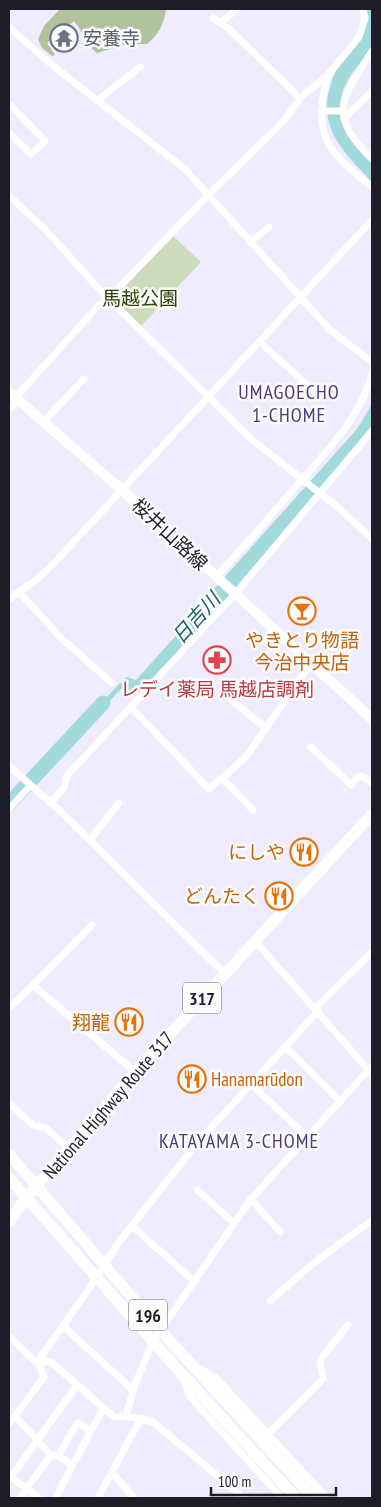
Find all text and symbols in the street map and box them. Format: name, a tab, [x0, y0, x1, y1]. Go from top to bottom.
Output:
temple icon: 安養寺	[49, 23, 79, 53]
place label: 安養寺	[83, 26, 140, 50]
park label: 馬越公園	[102, 286, 178, 310]
district label: UMAGOECHO 1-CHOME	[238, 379, 340, 428]
street label: 桜井山路線	[127, 493, 213, 575]
water label: 日吉川	[166, 586, 227, 649]
bar icon: やきとり物語 今治中央店	[287, 596, 317, 626]
place label: やきとり物語 今治中央店	[245, 628, 359, 674]
pharmacy icon: レデイ薬局 馬越店調剤	[202, 645, 232, 675]
place label: レデイ薬局 馬越店調剤	[120, 677, 314, 701]
restaurant icon: にしや	[289, 837, 319, 867]
place label: にしや	[228, 840, 285, 864]
restaurant icon: どんたく	[264, 881, 294, 911]
place label: どんたく	[184, 884, 260, 908]
road number: 317	[183, 982, 221, 1014]
restaurant icon: 翔龍	[114, 1007, 144, 1037]
place label: 翔龍	[72, 1010, 110, 1034]
street label: National Highway Route 317	[37, 1026, 179, 1184]
restaurant icon: Hanamarūdon	[177, 1064, 207, 1094]
place label: Hanamarūdon	[211, 1067, 303, 1091]
district label: KATAYAMA 3-CHOME	[159, 1128, 319, 1154]
road number: 196	[129, 1300, 167, 1330]
scale bar	[211, 1464, 336, 1496]
text: 100 m	[218, 1472, 251, 1491]

